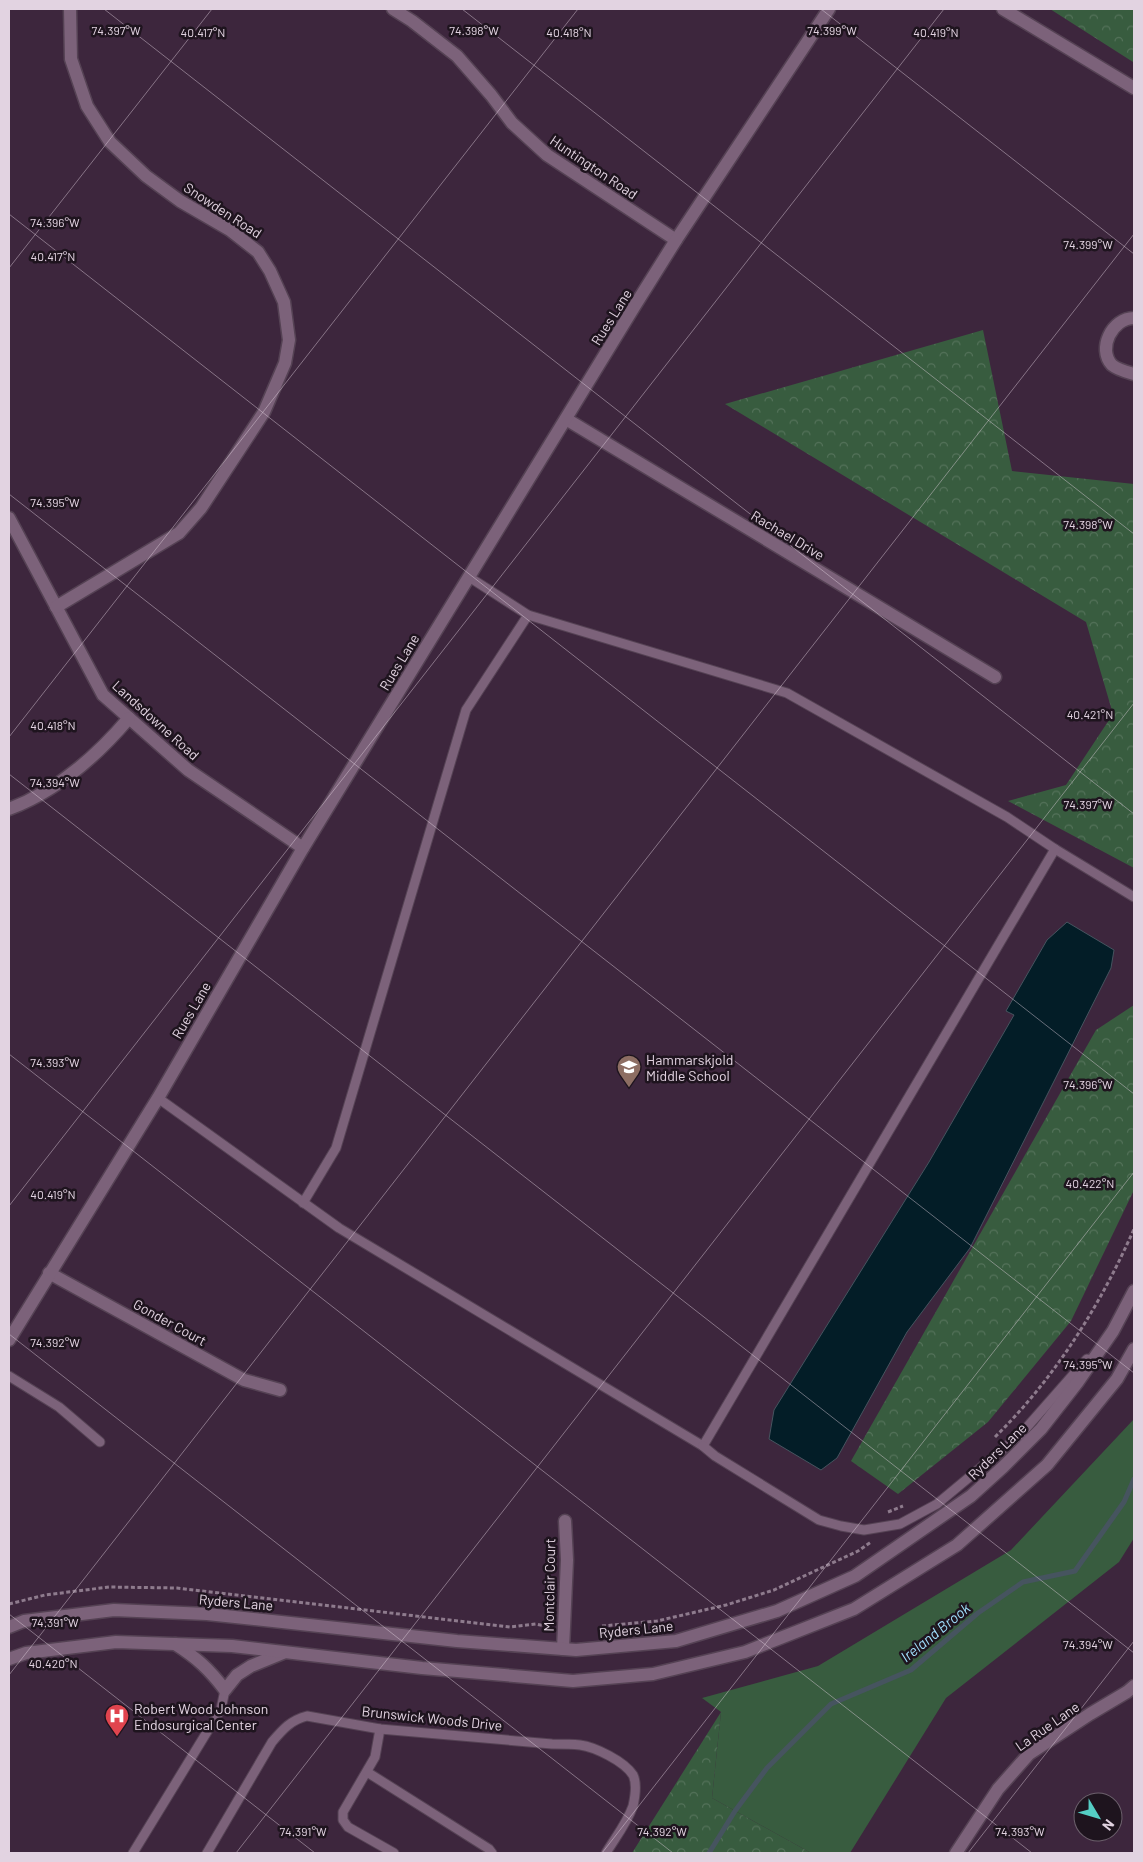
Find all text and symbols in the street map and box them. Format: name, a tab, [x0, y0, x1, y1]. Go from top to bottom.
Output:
text: 74.397°W	[92, 23, 141, 37]
text: 74.398°W	[449, 23, 499, 37]
text: 74.399°W	[807, 23, 857, 37]
text: 40.417°N	[181, 25, 225, 39]
text: 40.418°N	[546, 25, 592, 39]
text: 40.419°N	[913, 25, 959, 39]
street label: Huntington Road	[547, 132, 641, 202]
street label: Snowden Road	[181, 179, 265, 241]
text: 74.396°W	[30, 215, 80, 229]
text: 74.399°W	[1063, 237, 1113, 251]
text: 40.417°N	[31, 249, 75, 263]
street label: Rues Lane	[587, 286, 635, 348]
text: 74.395°W	[30, 495, 80, 509]
street label: Rachael Drive	[748, 506, 828, 564]
text: 74.398°W	[1063, 517, 1113, 531]
street label: Rues Lane	[375, 631, 423, 693]
street label: Landsdowne Road	[109, 677, 203, 763]
text: 40.421°N	[1067, 707, 1113, 721]
text: 40.418°N	[30, 718, 76, 732]
text: 74.394°W	[30, 775, 80, 789]
text: 74.397°W	[1064, 797, 1113, 811]
street label: Rues Lane	[168, 978, 214, 1042]
place label: Hammarskjold Middle School	[646, 1051, 733, 1084]
school or university icon: Hammarskjold Middle School	[616, 1054, 642, 1088]
text: 74.393°W	[30, 1055, 80, 1069]
text: 74.396°W	[1063, 1077, 1113, 1091]
text: 40.422°N	[1066, 1176, 1114, 1190]
text: 40.419°N	[30, 1187, 76, 1201]
street label: Gonder Court	[131, 1295, 209, 1349]
text: 74.392°W	[30, 1335, 80, 1349]
text: 74.395°W	[1063, 1357, 1113, 1371]
street label: Ryders Lane	[964, 1419, 1030, 1483]
street label: Montclair Court	[540, 1538, 558, 1632]
street label: Ryders Lane	[198, 1590, 274, 1614]
water label: Ireland Brook	[897, 1598, 974, 1665]
text: 74.391°W	[31, 1615, 79, 1629]
street label: Ryders Lane	[598, 1617, 674, 1641]
text: 74.394°W	[1063, 1637, 1113, 1651]
text: 40.420°N	[28, 1656, 78, 1670]
street label: La Rue Lane	[1012, 1698, 1082, 1754]
place label: Robert Wood Johnson Endosurgical Center	[134, 1700, 268, 1733]
street label: Brunswick Woods Drive	[361, 1702, 503, 1734]
hospital icon: Robert Wood Johnson Endosurgical Center	[104, 1703, 130, 1737]
north arrow	[1073, 1792, 1123, 1842]
text: N	[1099, 1816, 1118, 1834]
text: 74.391°W	[279, 1824, 327, 1838]
text: 74.392°W	[637, 1824, 687, 1838]
text: 74.393°W	[995, 1824, 1045, 1838]

